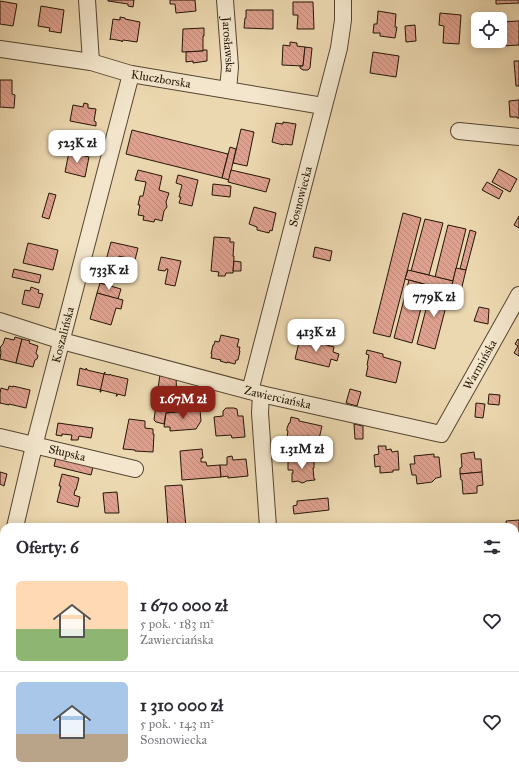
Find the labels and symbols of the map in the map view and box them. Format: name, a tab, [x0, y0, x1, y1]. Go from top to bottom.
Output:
street label: Jarosławska	[218, 15, 237, 74]
street label: Kluczborska	[130, 67, 193, 91]
pin: 523K zł	[40, 130, 114, 164]
street label: Sosnowiecka	[286, 164, 315, 228]
pin: 733K zł	[72, 257, 146, 291]
pin: 779K zł	[397, 284, 471, 318]
street label: Koszalińska	[49, 304, 77, 365]
pin: 413K zł	[279, 319, 353, 353]
street label: Warmińska	[460, 336, 500, 392]
street label: Zawierciańska	[243, 383, 313, 412]
pin: 1.67M zł	[142, 386, 224, 420]
pin: 1.31M zł	[261, 436, 343, 470]
street label: Słupska	[47, 442, 88, 464]

